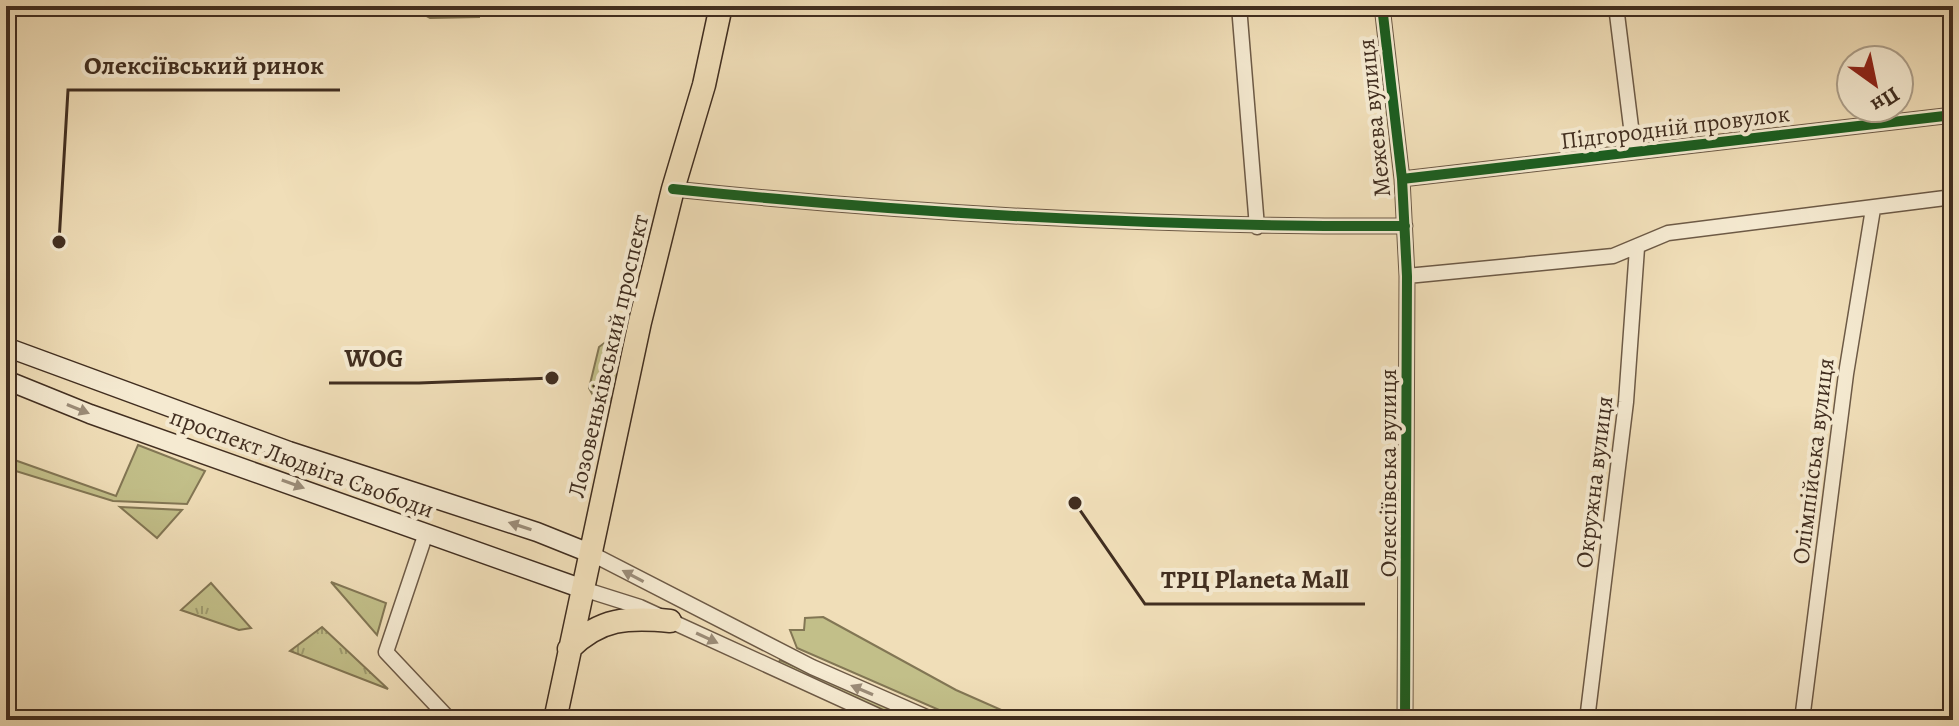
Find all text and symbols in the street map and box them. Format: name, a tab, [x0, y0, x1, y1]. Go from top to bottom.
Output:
street label: Межева вулиця	[1350, 37, 1398, 199]
callout: Олексіївський ринок	[68, 40, 340, 90]
north arrow	[1835, 44, 1915, 124]
text: Олексіївський ринок	[84, 48, 324, 83]
text: Пн	[1865, 80, 1906, 120]
street label: Підгородній провулок	[1559, 97, 1791, 157]
street label: Лозовеньківський проспект	[560, 211, 656, 501]
callout: WOG	[329, 333, 419, 383]
text: WOG	[344, 341, 403, 376]
street label: Олімпійська вулиця	[1784, 356, 1842, 566]
street label: Олексіївська вулиця	[1372, 369, 1404, 577]
street label: Окружна вулиця	[1568, 394, 1620, 570]
street label: проспект Людвіга Свободи	[166, 400, 438, 526]
one-way arrow	[66, 403, 90, 416]
one-way arrow	[281, 478, 305, 491]
one-way arrow	[507, 519, 531, 532]
callout: ТРЦ Planeta Mall	[1145, 554, 1365, 604]
text: ТРЦ Planeta Mall	[1161, 562, 1349, 597]
one-way arrow	[622, 569, 644, 583]
one-way arrow	[696, 631, 719, 645]
one-way arrow	[850, 683, 874, 696]

